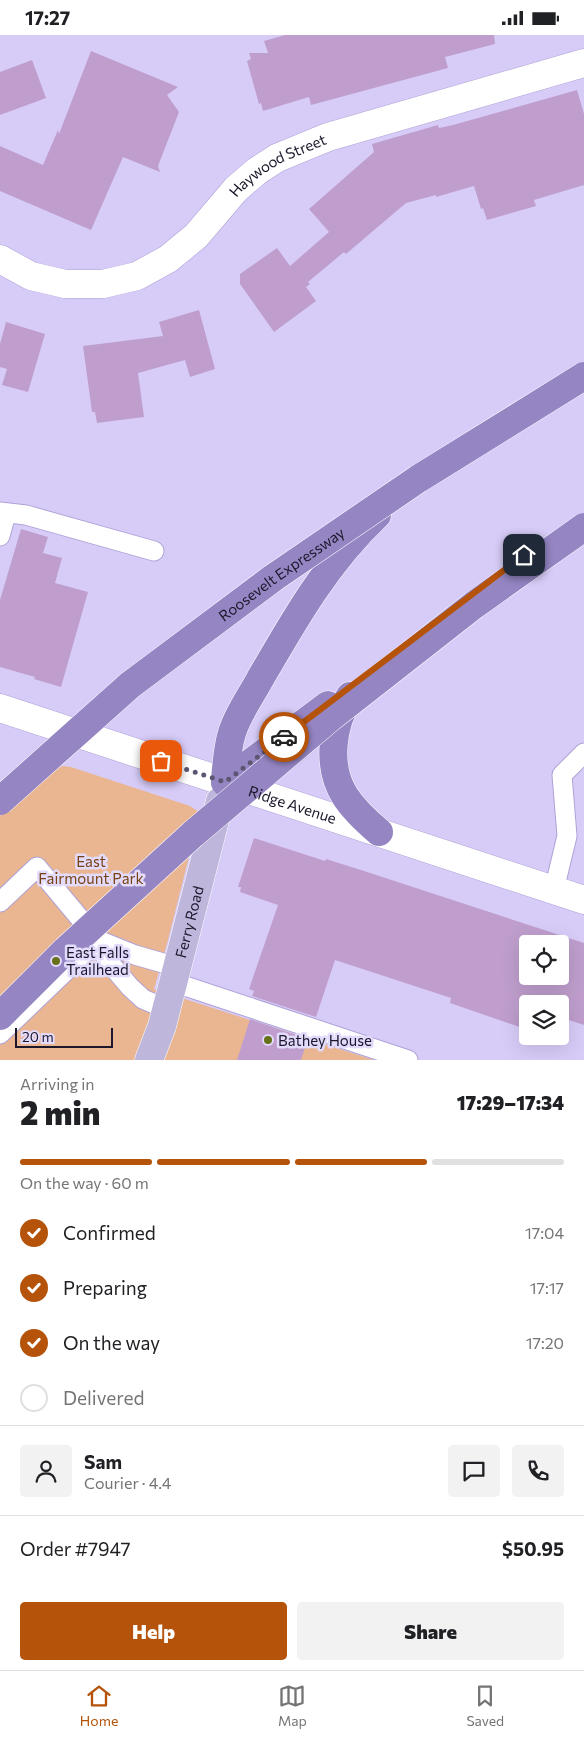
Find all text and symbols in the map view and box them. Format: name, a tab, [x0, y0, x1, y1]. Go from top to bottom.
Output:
text: 17:27	[25, 6, 70, 29]
street label: Haywood Street	[225, 130, 329, 200]
street label: Roosevelt Expressway	[215, 523, 348, 625]
pin	[503, 534, 545, 576]
icon: home	[510, 541, 538, 569]
courier	[259, 712, 309, 762]
icon: car	[270, 723, 298, 751]
pin	[140, 740, 182, 782]
icon: bag	[147, 747, 175, 775]
street label: Ridge Avenue	[246, 781, 339, 827]
park label: East Fairmount Park	[38, 852, 144, 887]
street label: Ferry Road	[171, 884, 207, 960]
map controls	[519, 935, 569, 1045]
button: locate	[519, 935, 569, 985]
place label: East Falls Trailhead	[66, 943, 129, 978]
marker: East Falls Trailhead	[50, 955, 62, 967]
button: layers	[519, 995, 569, 1045]
scale bar	[15, 1025, 112, 1048]
text: 20 m	[22, 1028, 54, 1045]
place label: Bathey House	[278, 1031, 372, 1049]
marker: Bathey House	[262, 1034, 274, 1046]
text: Arriving in	[20, 1074, 94, 1093]
text: 17:29–17:34	[457, 1091, 564, 1114]
text: 2 min	[20, 1092, 100, 1132]
text: On the way · 60 m	[20, 1173, 149, 1192]
icon: check	[20, 1219, 48, 1247]
text: Confirmed	[63, 1221, 156, 1244]
text: 17:04	[525, 1223, 564, 1242]
icon: check	[20, 1274, 48, 1302]
text: Preparing	[63, 1276, 147, 1299]
text: 17:17	[530, 1278, 564, 1297]
icon: check	[20, 1329, 48, 1357]
text: On the way	[63, 1331, 160, 1354]
text: 17:20	[526, 1333, 564, 1352]
text: Delivered	[63, 1386, 144, 1409]
button: person	[20, 1445, 72, 1497]
button: chat	[448, 1445, 500, 1497]
button: phone	[512, 1445, 564, 1497]
text: Sam	[84, 1450, 122, 1473]
text: Courier · 4.4	[84, 1473, 171, 1492]
text: Order #7947	[20, 1537, 131, 1560]
text: $50.95	[502, 1537, 564, 1560]
button: Help	[20, 1602, 287, 1660]
button: Share	[297, 1602, 564, 1660]
tab: Home	[80, 1682, 118, 1729]
tab: Map	[278, 1682, 307, 1729]
tab: Saved	[466, 1682, 504, 1729]

